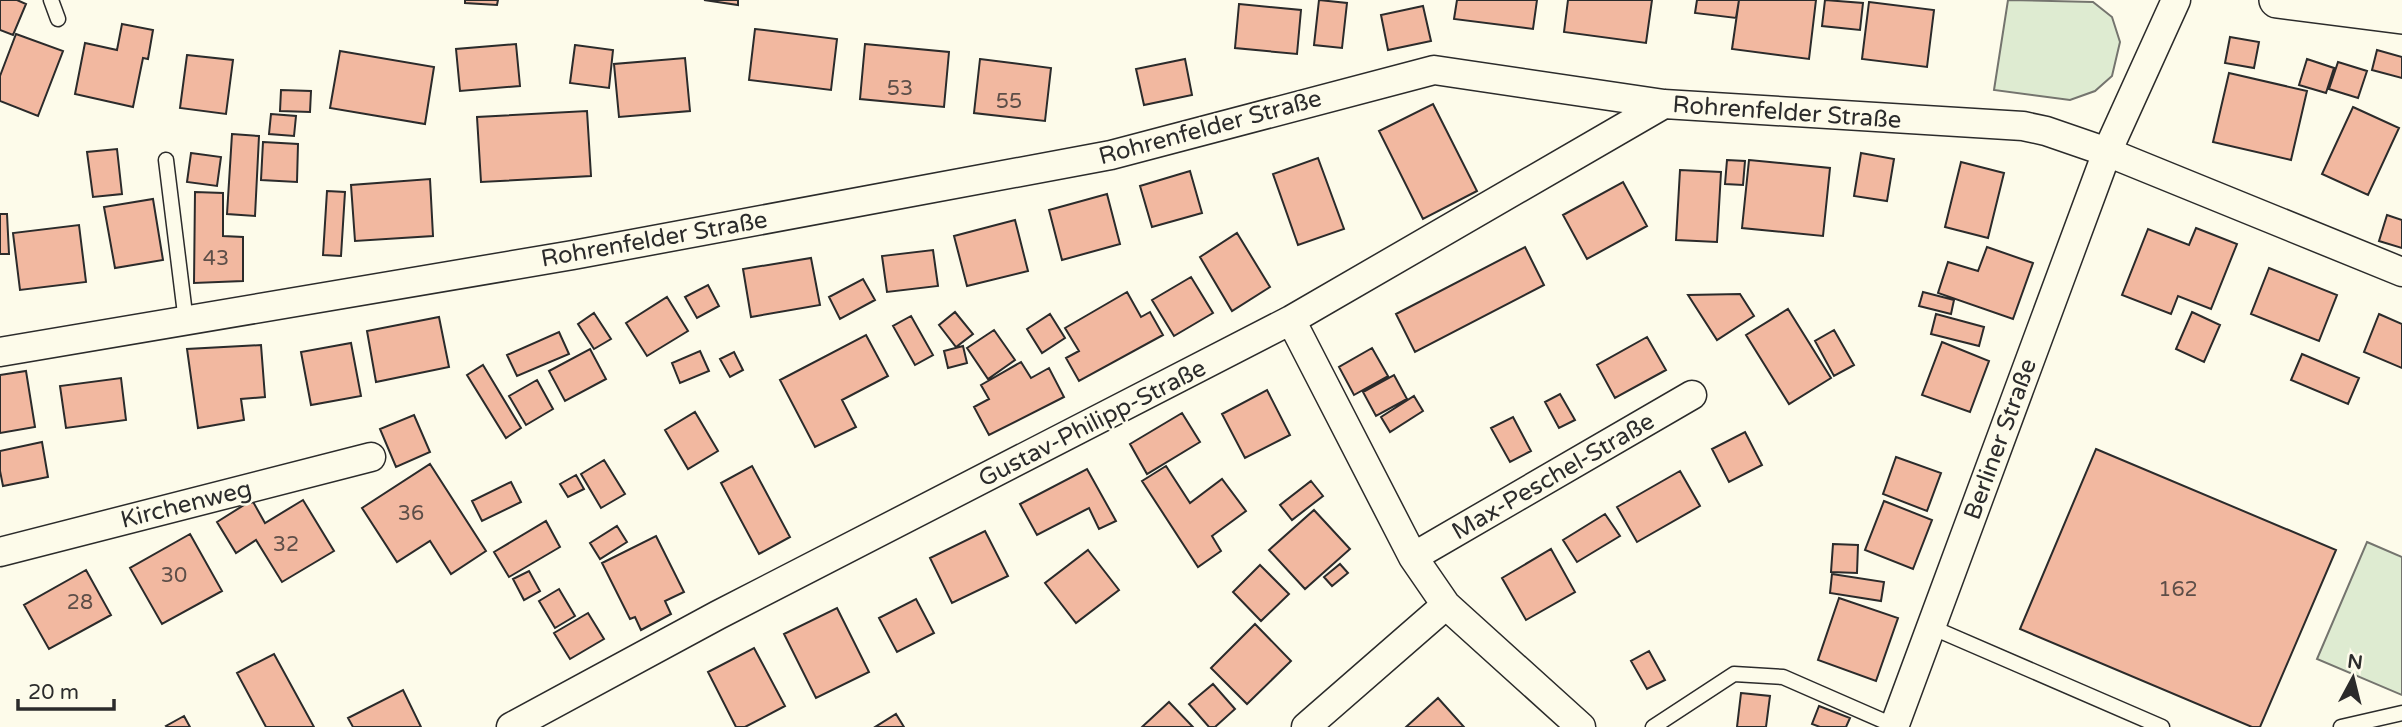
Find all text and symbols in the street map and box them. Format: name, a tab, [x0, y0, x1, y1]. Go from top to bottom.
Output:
house number: 53	[887, 76, 913, 101]
street label: Rohrenfelder Straße	[1096, 84, 1325, 171]
house number: 55	[996, 89, 1022, 114]
street label: Rohrenfelder Straße	[1671, 90, 1902, 135]
street label: Rohrenfelder Straße	[539, 205, 770, 274]
house number: 43	[203, 246, 229, 271]
street label: Gustav-Philipp-Straße	[974, 353, 1211, 493]
street label: Berliner Straße	[1958, 355, 2043, 524]
street label: Max-Peschel-Straße	[1447, 407, 1660, 546]
street label: Kirchenweg	[118, 474, 255, 535]
house number: 36	[398, 501, 424, 526]
house number: 32	[273, 532, 299, 557]
house number: 30	[161, 563, 187, 588]
house number: 162	[2158, 577, 2198, 602]
house number: 28	[67, 590, 93, 615]
north arrow	[2318, 643, 2388, 713]
text: N	[2346, 650, 2364, 674]
scale bar	[18, 668, 114, 712]
text: 20 m	[28, 680, 79, 705]

